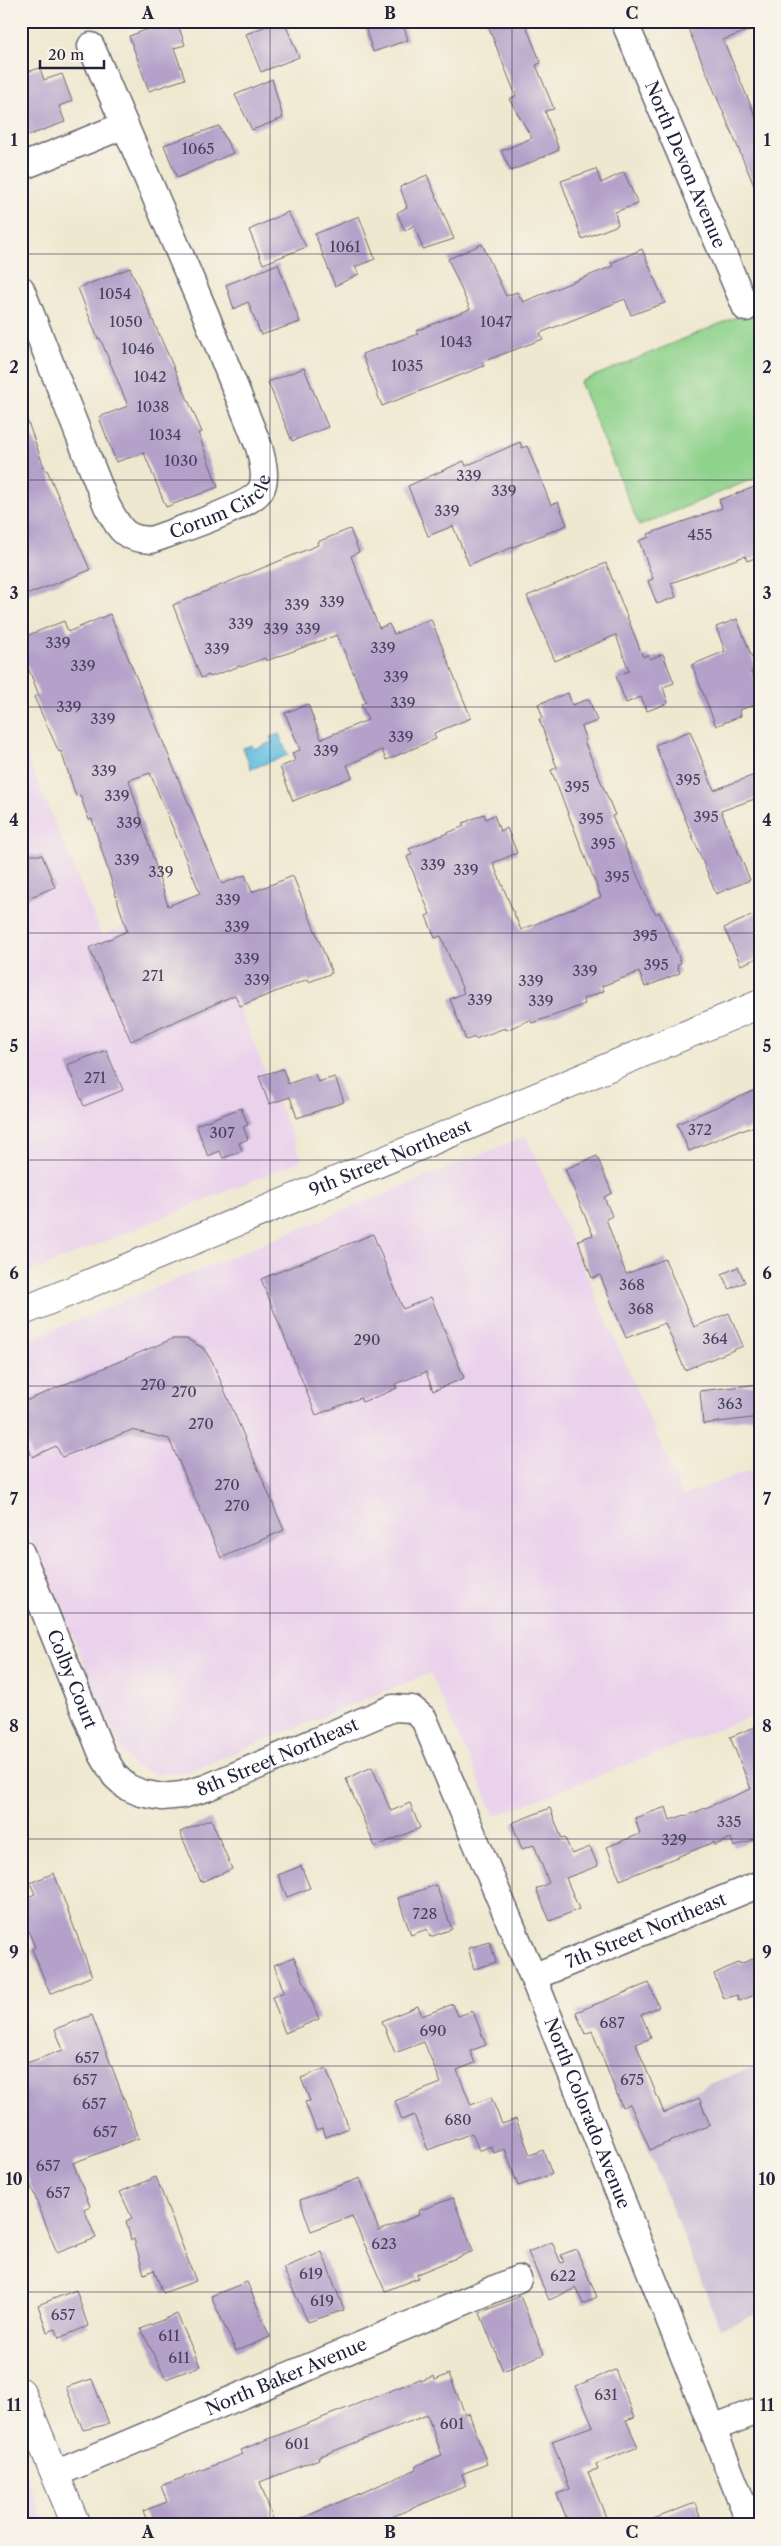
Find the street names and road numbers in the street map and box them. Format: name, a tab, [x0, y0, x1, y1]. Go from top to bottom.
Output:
street label: North Devon Avenue	[640, 78, 730, 252]
street label: Corum Circle	[166, 474, 275, 544]
street label: 9th Street Northeast	[306, 1114, 475, 1202]
street label: Colby Court	[42, 1626, 102, 1733]
street label: 8th Street Northeast	[194, 1713, 362, 1801]
street label: 7th Street Northeast	[562, 1888, 730, 1973]
street label: North Colorado Avenue	[539, 2014, 635, 2212]
street label: North Baker Avenue	[202, 2333, 370, 2420]

